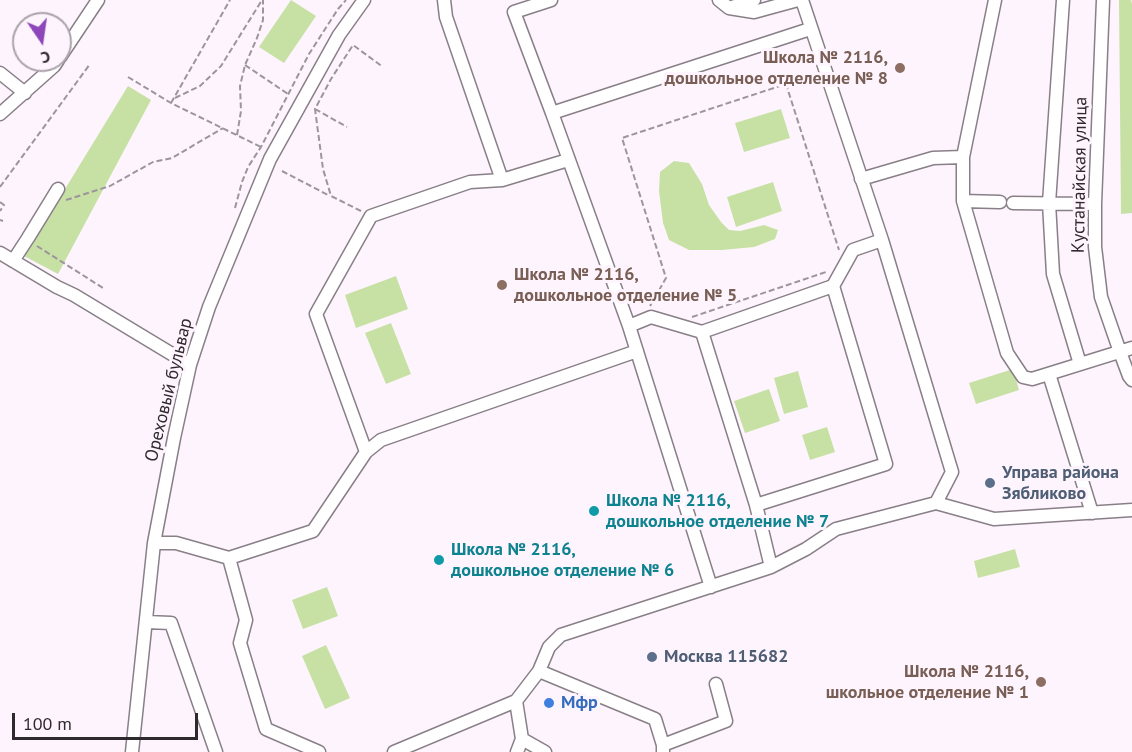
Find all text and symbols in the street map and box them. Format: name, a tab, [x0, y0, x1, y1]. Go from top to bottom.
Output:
north arrow	[12, 12, 72, 72]
text: С	[39, 47, 52, 68]
place label: Школа № 2116, дошкольное отделение № 8	[665, 47, 888, 90]
marker: Школа № 2116, дошкольное отделение № 8	[893, 61, 907, 75]
street label: Кустанайская улица	[1068, 97, 1092, 253]
place label: Школа № 2116, дошкольное отделение № 5	[514, 264, 737, 306]
marker: Школа № 2116, дошкольное отделение № 5	[495, 278, 509, 292]
street label: Ореховый бульвар	[141, 316, 197, 464]
place label: Управа района Зябликово	[1002, 462, 1119, 504]
marker: Управа района Зябликово	[983, 476, 997, 490]
place label: Школа № 2116, дошкольное отделение № 7	[606, 490, 829, 532]
marker: Школа № 2116, дошкольное отделение № 7	[587, 504, 601, 518]
place label: Школа № 2116, дошкольное отделение № 6	[451, 539, 674, 582]
marker: Школа № 2116, дошкольное отделение № 6	[432, 553, 446, 567]
place label: Москва 115682	[664, 646, 788, 668]
marker: Москва 115682	[645, 650, 659, 664]
place label: Школа № 2116, школьное отделение № 1	[826, 661, 1029, 704]
marker: Школа № 2116, школьное отделение № 1	[1034, 675, 1048, 689]
place label: Мфр	[561, 692, 598, 714]
marker: Мфр	[542, 696, 556, 710]
scale bar	[15, 701, 201, 739]
text: 100 m	[23, 712, 72, 735]

